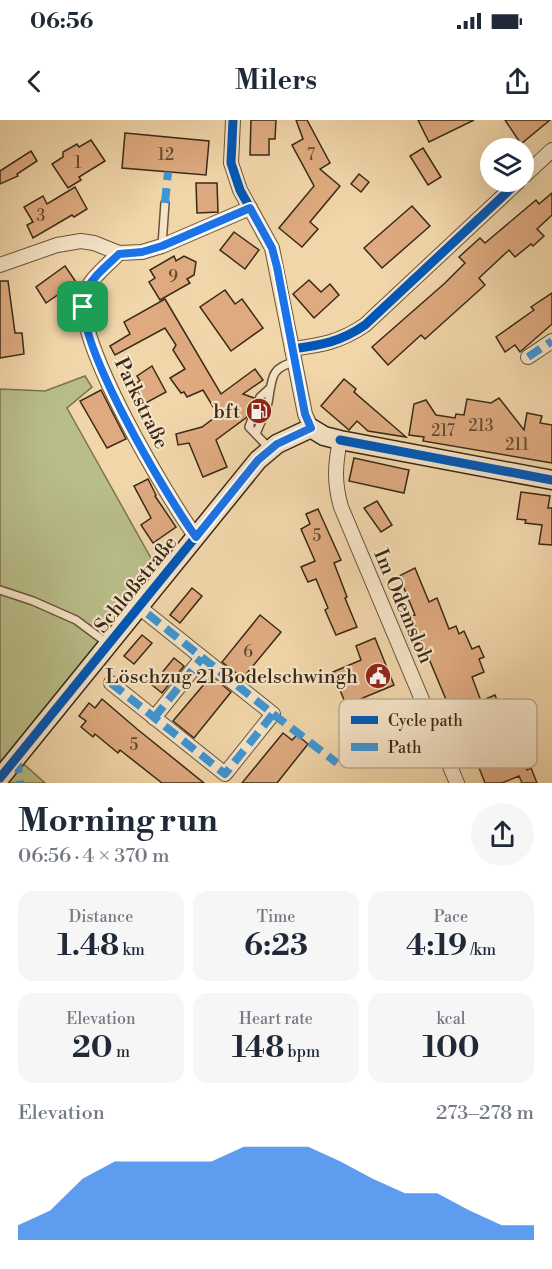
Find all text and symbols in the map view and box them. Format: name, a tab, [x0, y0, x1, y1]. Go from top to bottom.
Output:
text: 06:56	[30, 8, 93, 35]
text: Milers	[235, 64, 317, 98]
icon: back	[18, 65, 51, 98]
icon: share	[501, 65, 534, 98]
map controls	[480, 138, 534, 192]
button: layers	[480, 138, 534, 192]
house number: 12	[158, 145, 174, 165]
house number: 7	[307, 145, 315, 165]
house number: 1	[75, 153, 82, 173]
house number: 3	[37, 206, 46, 226]
house number: 9	[168, 267, 178, 287]
pin	[57, 281, 108, 332]
icon: arrive	[66, 290, 99, 323]
street label: Parkstraße	[108, 354, 173, 453]
fuel station icon: bft	[244, 396, 274, 426]
place label: bft	[214, 400, 240, 425]
house number: 213	[468, 416, 494, 436]
house number: 217	[431, 421, 455, 441]
house number: 211	[505, 435, 529, 455]
house number: 5	[313, 526, 322, 546]
street label: Schloßstraße	[89, 531, 183, 639]
street label: Im Odemsloh	[367, 546, 438, 668]
house number: 6	[243, 642, 253, 662]
public building icon: Löschzug 21 Bodelschwingh	[363, 661, 393, 691]
place label: Löschzug 21 Bodelschwingh	[105, 665, 358, 690]
legend	[339, 699, 537, 768]
text: Cycle path	[388, 711, 463, 731]
house number: 5	[130, 735, 139, 755]
text: Path	[388, 738, 422, 758]
text: Morning run	[18, 801, 218, 842]
button: share	[471, 803, 534, 866]
text: 06:56 · 4 × 370 m	[18, 844, 169, 869]
text: Distance	[69, 907, 133, 927]
text: Time	[257, 907, 295, 927]
text: Pace	[434, 907, 468, 927]
text: 1.48	[57, 927, 119, 965]
text: 6:23	[244, 927, 308, 965]
text: 4:19	[406, 927, 467, 965]
text: km	[119, 940, 145, 960]
text: /km	[467, 940, 496, 960]
text: Elevation	[66, 1009, 136, 1029]
text: Heart rate	[239, 1009, 313, 1029]
text: kcal	[436, 1009, 466, 1029]
text: 20	[72, 1029, 113, 1067]
text: 148	[232, 1029, 284, 1067]
text: 100	[422, 1029, 480, 1067]
text: m	[113, 1042, 130, 1062]
text: bpm	[284, 1042, 320, 1062]
text: Elevation	[18, 1101, 105, 1126]
text: 273–278 m	[436, 1101, 534, 1126]

